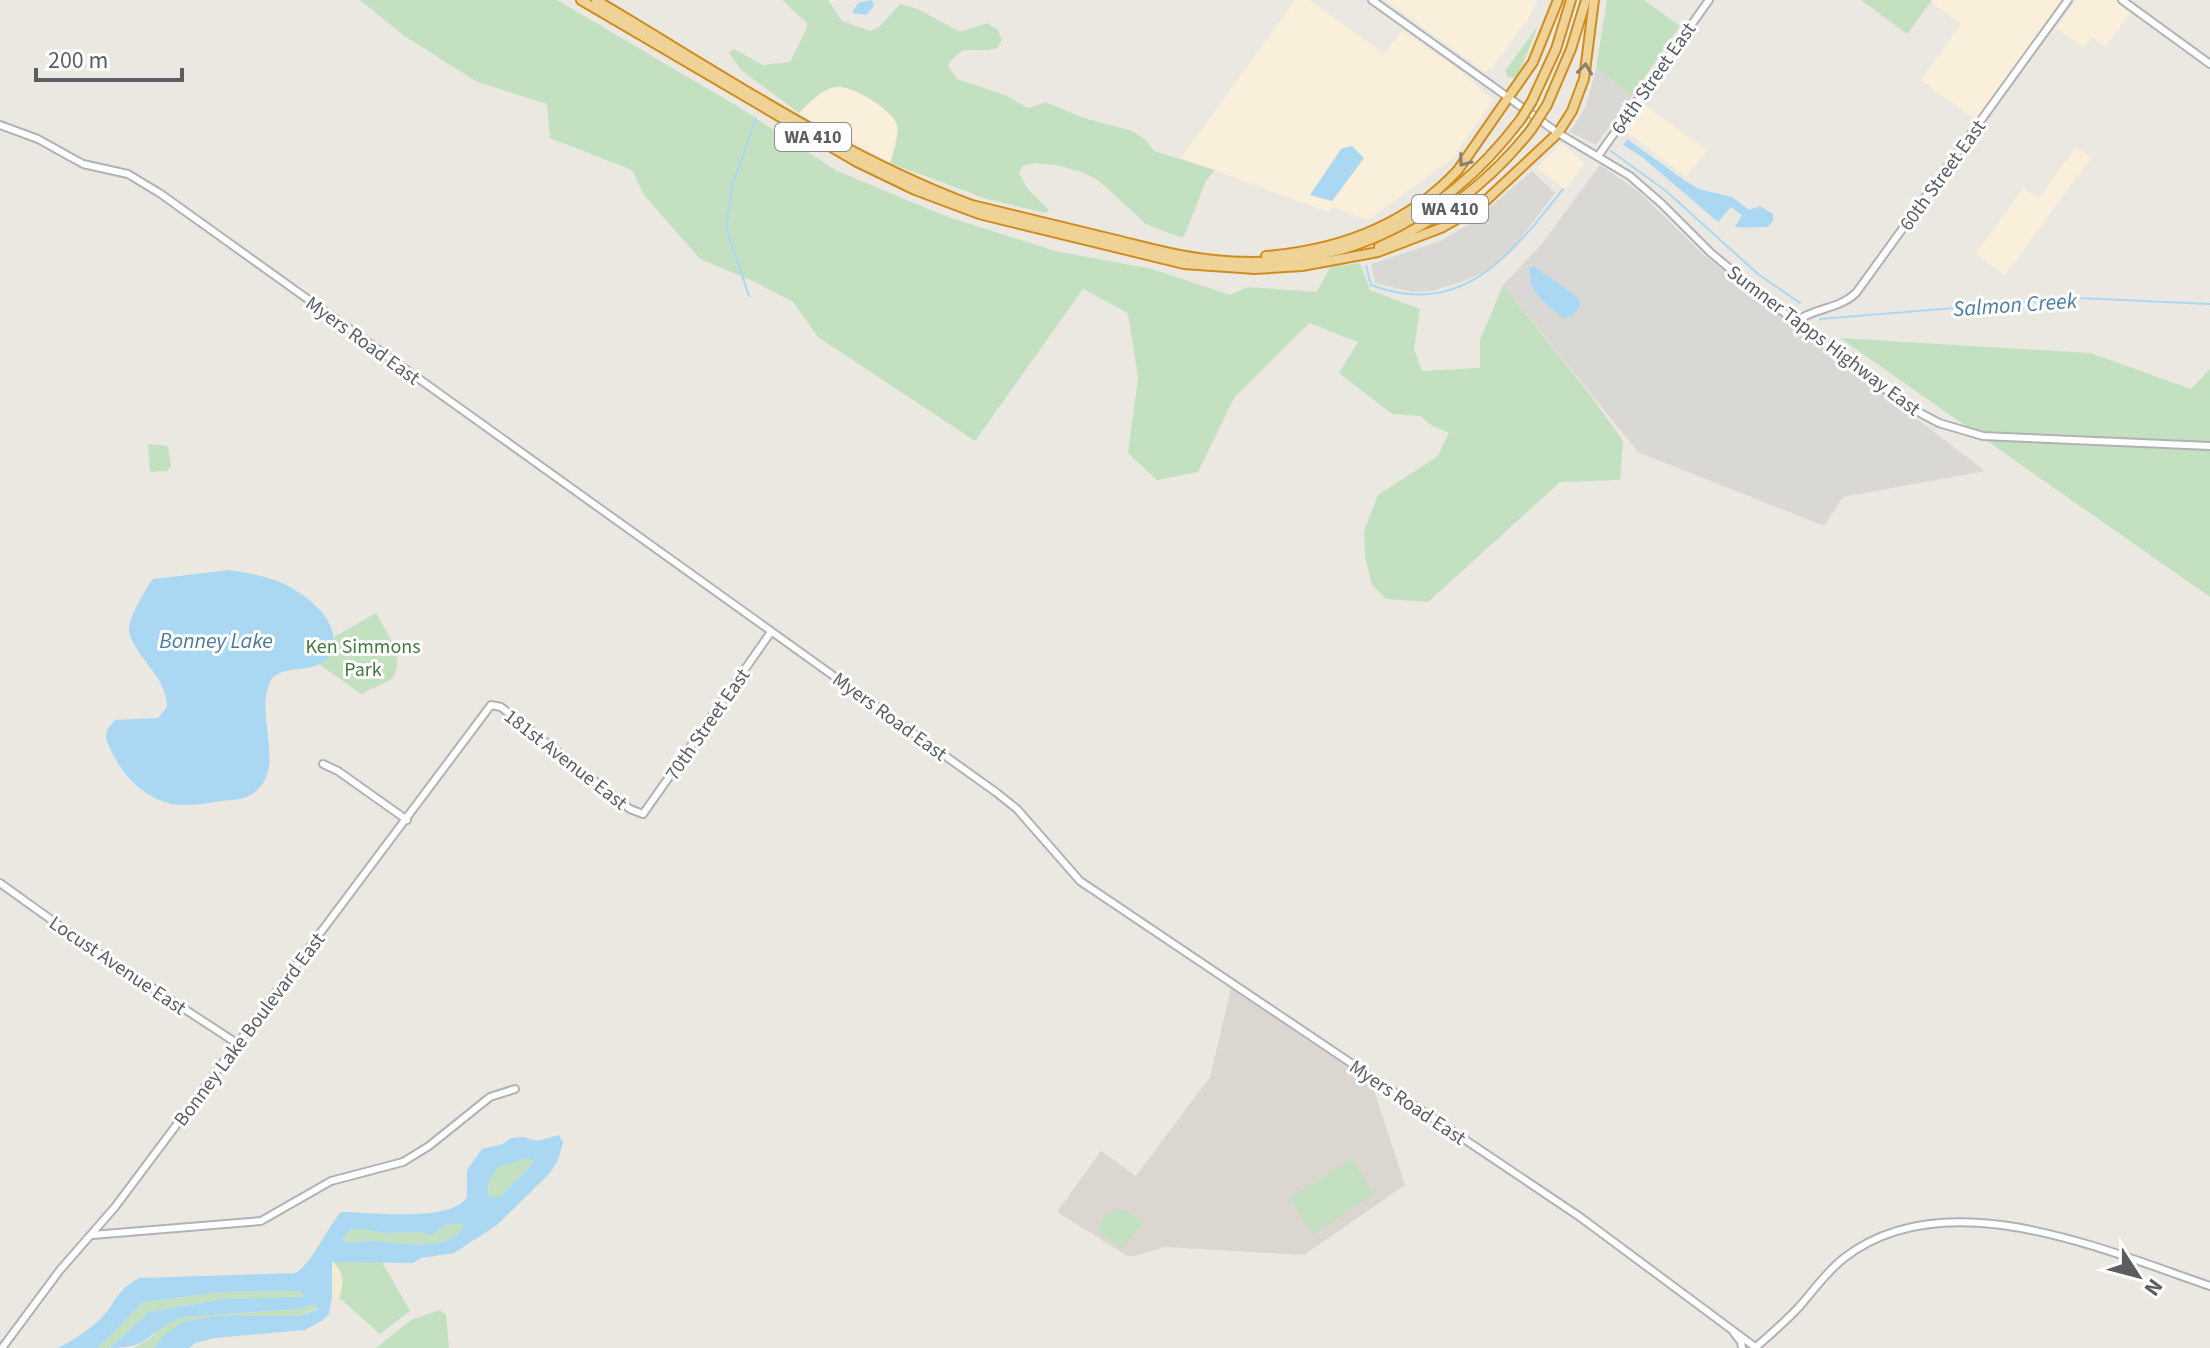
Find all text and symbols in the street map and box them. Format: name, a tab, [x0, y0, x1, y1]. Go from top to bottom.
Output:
street label: 64th Street East	[1605, 17, 1703, 140]
scale bar	[36, 32, 182, 82]
text: 200 m	[48, 43, 108, 78]
one-way arrow	[1576, 62, 1593, 75]
street label: 60th Street East	[1893, 114, 1993, 237]
road number: WA 410	[775, 123, 851, 151]
one-way arrow	[1459, 152, 1474, 167]
road number: WA 410	[1412, 195, 1488, 223]
street label: Sumner Tapps Highway East	[1721, 259, 1926, 423]
water label: Salmon Creek	[1952, 285, 2079, 325]
street label: Myers Road East	[299, 290, 426, 392]
water label: Bonney Lake	[159, 625, 273, 657]
park label: Ken Simmons Park	[305, 633, 421, 684]
street label: 70th Street East	[659, 663, 757, 786]
street label: Myers Road East	[826, 666, 953, 768]
street label: 181st Avenue East	[498, 703, 633, 817]
street label: Locust Avenue East	[43, 909, 192, 1022]
street label: Bonney Lake Boulevard East	[168, 927, 332, 1132]
street label: Myers Road East	[1344, 1053, 1472, 1152]
north arrow	[2098, 1236, 2178, 1316]
text: N	[2136, 1272, 2171, 1302]

